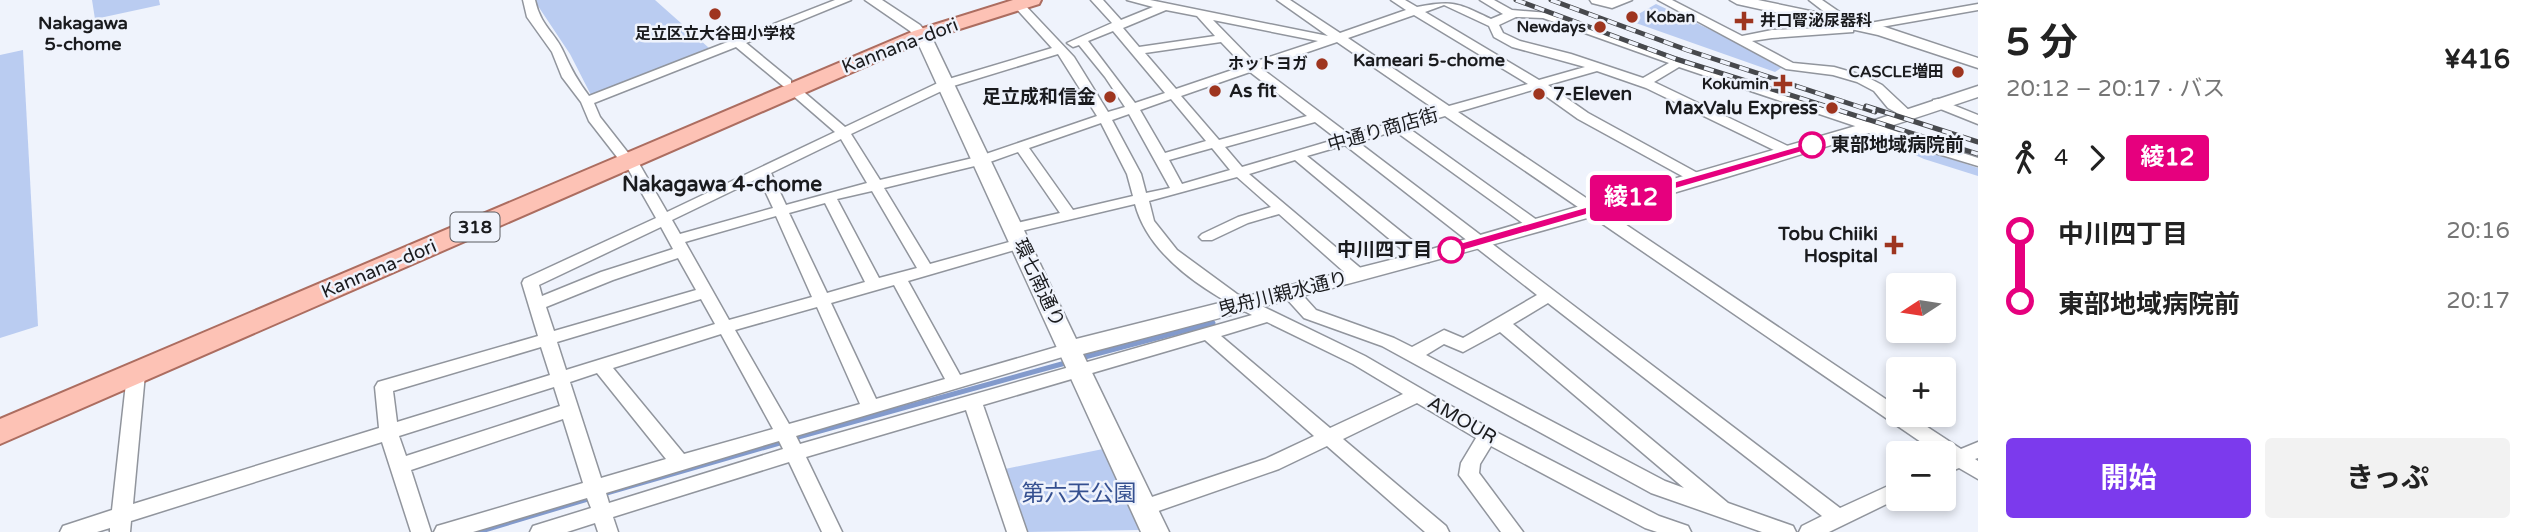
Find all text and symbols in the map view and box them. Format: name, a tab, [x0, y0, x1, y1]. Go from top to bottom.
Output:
marker: 足立区立大谷田小学校	[707, 6, 723, 22]
place label: Koban	[1646, 7, 1695, 27]
marker: Koban	[1624, 9, 1640, 25]
marker: 井口腎泌尿器科	[1734, 11, 1754, 31]
place label: 井口腎泌尿器科	[1760, 11, 1872, 31]
district label: Nakagawa 5-chome	[38, 12, 128, 55]
street label: Kannana-dori	[839, 14, 961, 78]
place label: Newdays	[1517, 17, 1586, 37]
marker: Newdays	[1592, 19, 1608, 35]
text: 5 分	[2006, 20, 2078, 66]
place label: 足立区立大谷田小学校	[635, 24, 795, 44]
text: ¥416	[2444, 44, 2510, 75]
district label: Kameari 5-chome	[1353, 49, 1505, 71]
place label: ホットヨガ	[1228, 54, 1308, 74]
marker: ホットヨガ	[1314, 56, 1330, 72]
place label: CASCLE増田	[1849, 62, 1944, 82]
marker: CASCLE増田	[1950, 64, 1966, 80]
place label: Kokumin	[1702, 74, 1769, 94]
text: 20:12 – 20:17 · バス	[2006, 75, 2225, 103]
marker: Kokumin	[1775, 76, 1791, 92]
place label: As fit	[1229, 80, 1277, 102]
marker: As fit	[1207, 83, 1223, 99]
place label: 7-Eleven	[1553, 83, 1632, 105]
place label: 足立成和信金	[982, 86, 1096, 108]
marker: 7-Eleven	[1531, 86, 1547, 102]
marker: 足立成和信金	[1102, 89, 1118, 105]
place label: MaxValu Express	[1665, 97, 1818, 120]
marker: MaxValu Express	[1824, 100, 1840, 116]
street label: 中通り商店街	[1325, 104, 1441, 156]
marker: 東部地域病院前	[1799, 132, 1825, 158]
place label: 東部地域病院前	[1831, 134, 1964, 156]
icon: walk	[2006, 139, 2044, 177]
icon: forward	[2078, 139, 2116, 177]
text: 綾12	[2140, 143, 2195, 172]
text: 4	[2054, 144, 2068, 172]
district label: Nakagawa 4-chome	[622, 172, 822, 197]
line badge: 綾12	[1591, 175, 1671, 221]
text: 綾12	[1604, 183, 1658, 212]
road number: 318	[450, 212, 500, 242]
text: 20:16	[2446, 217, 2510, 245]
text: 中川四丁目	[2058, 219, 2188, 250]
place label: Tobu Chiiki Hospital	[1777, 223, 1878, 268]
street label: Kannana-dori	[318, 235, 440, 303]
street label: 環七南通り	[1009, 235, 1069, 331]
marker: Tobu Chiiki Hospital	[1884, 235, 1904, 255]
marker: 中川四丁目	[1438, 237, 1464, 263]
place label: 中川四丁目	[1337, 239, 1432, 261]
street label: 曳舟川親水通り	[1216, 267, 1350, 321]
north arrow	[1886, 273, 1956, 343]
map controls	[1886, 273, 1956, 511]
text: 20:17	[2446, 287, 2510, 315]
text: 東部地域病院前	[2058, 289, 2240, 320]
button: +	[1886, 357, 1956, 427]
street label: AMOUR	[1424, 392, 1500, 448]
button: 開始	[2006, 438, 2251, 518]
button: きっぷ	[2265, 438, 2510, 518]
button: −	[1886, 441, 1956, 511]
park label: 第六天公園	[1022, 480, 1137, 508]

